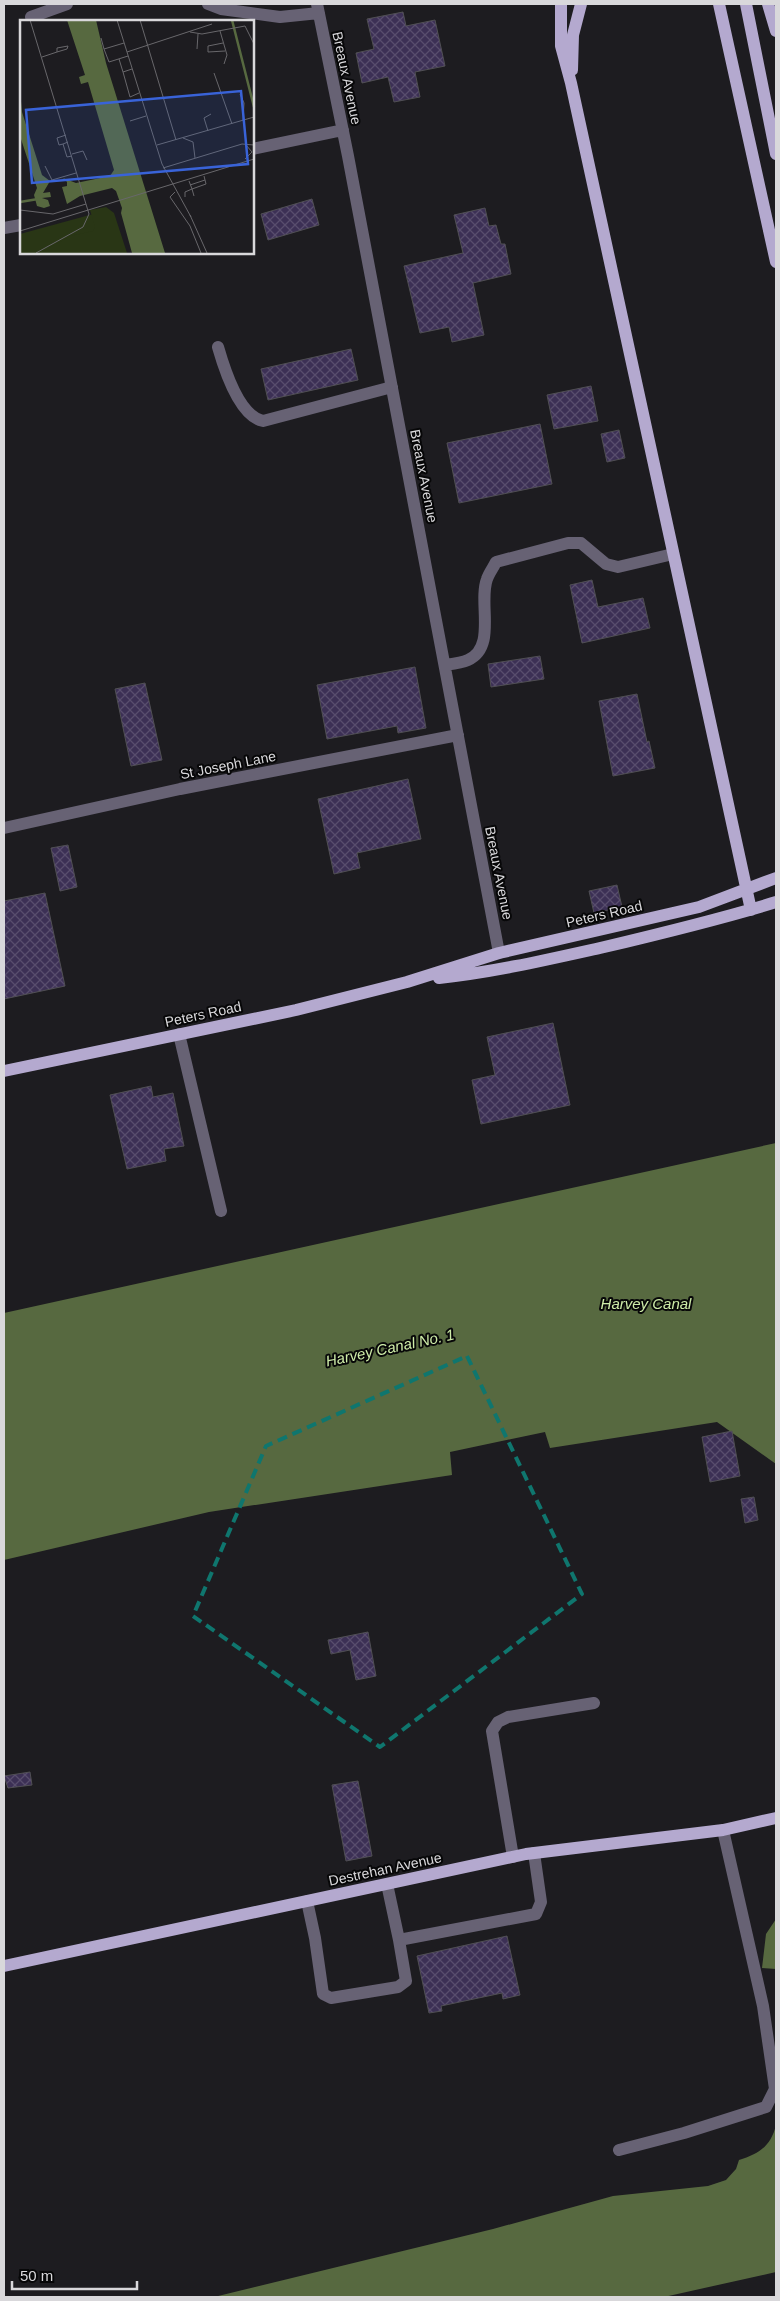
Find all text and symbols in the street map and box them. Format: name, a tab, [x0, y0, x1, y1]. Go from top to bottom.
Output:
inset map	[20, 20, 254, 254]
street label: Breaux Avenue	[329, 30, 365, 126]
street label: Breaux Avenue	[407, 428, 441, 524]
street label: St Joseph Lane	[179, 748, 277, 782]
street label: Breaux Avenue	[482, 825, 516, 921]
street label: Peters Road	[564, 897, 644, 931]
street label: Peters Road	[163, 998, 243, 1030]
water label: Harvey Canal	[601, 1295, 692, 1312]
water label: Harvey Canal No. 1	[324, 1326, 456, 1369]
street label: Destrehan Avenue	[327, 1849, 443, 1889]
scale bar	[12, 2258, 138, 2290]
text: 50 m	[20, 2267, 53, 2284]

